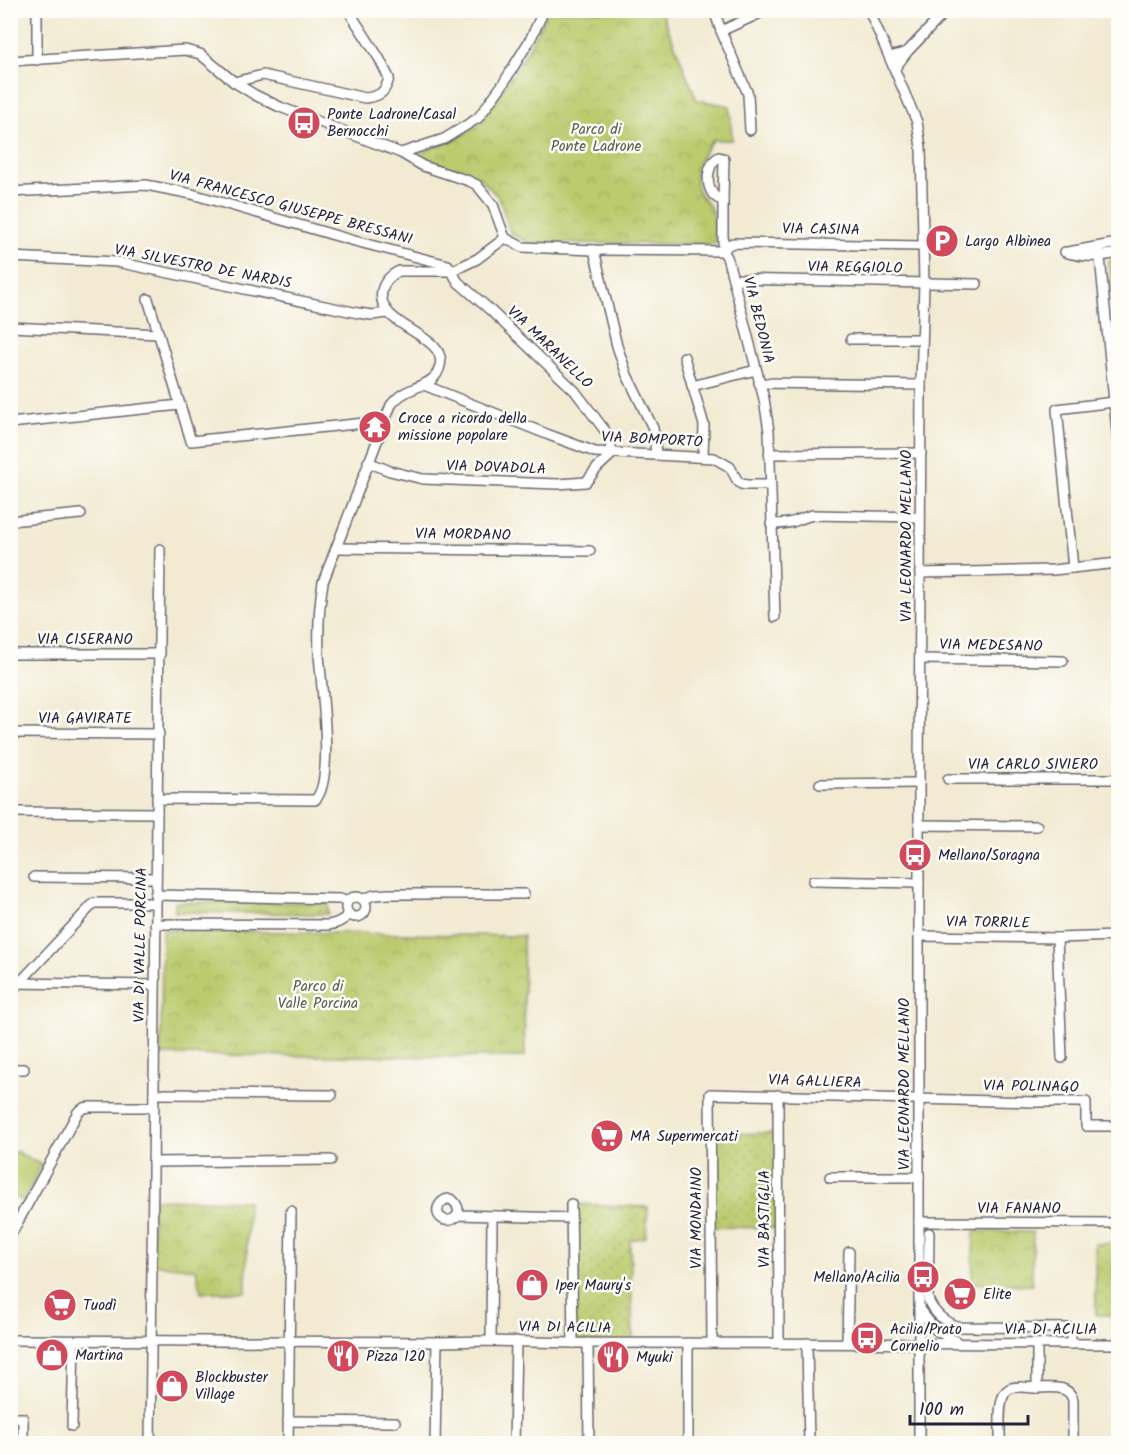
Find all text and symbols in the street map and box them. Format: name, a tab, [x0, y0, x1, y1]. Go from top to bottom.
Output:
place label: Ponte Ladrone/Casal Bernocchi	[327, 103, 456, 144]
bus stop icon: Ponte Ladrone/Casal Bernocchi	[286, 105, 322, 141]
park label: Parco di Ponte Ladrone	[551, 118, 642, 159]
street label: VIA FRANCESCO GIUSEPPE BRESSANI	[166, 164, 415, 252]
street label: VIA CASINA	[782, 217, 860, 243]
parking icon: Largo Albinea	[924, 223, 960, 259]
place label: Largo Albinea	[965, 230, 1051, 254]
street label: VIA SILVESTRO DE NARDIS	[112, 238, 294, 296]
street label: VIA REGGIOLO	[807, 255, 903, 281]
street label: VIA BEDONIA	[736, 274, 780, 366]
street label: VIA MARANELLO	[501, 300, 598, 395]
place label: Croce a ricordo della missione popolare	[398, 407, 527, 448]
temple icon: Croce a ricordo della missione popolare	[357, 409, 393, 445]
street label: VIA BOMPORTO	[601, 425, 703, 455]
street label: VIA LEONARDO MELLANO	[895, 450, 919, 622]
street label: VIA DOVADOLA	[446, 454, 546, 482]
street label: VIA MORDANO	[415, 522, 511, 548]
street label: VIA CISERANO	[37, 628, 133, 652]
street label: VIA MEDESANO	[939, 633, 1043, 659]
street label: VIA GAVIRATE	[38, 707, 133, 731]
street label: VIA CARLO SIVIERO	[968, 753, 1098, 777]
bus stop icon: Mellano/Soragna	[897, 837, 933, 873]
place label: Mellano/Soragna	[938, 844, 1040, 868]
street label: VIA DI VALLE PORCINA	[128, 867, 154, 1023]
street label: VIA TORRILE	[946, 910, 1031, 936]
park label: Parco di Valle Porcina	[278, 975, 358, 1016]
street label: VIA LEONARDO MELLANO	[893, 998, 917, 1170]
street label: VIA GALLIERA	[768, 1068, 862, 1096]
street label: VIA POLINAGO	[983, 1074, 1079, 1100]
supermarket icon: MA Supermercati	[589, 1118, 625, 1154]
place label: MA Supermercati	[630, 1125, 739, 1149]
street label: VIA MONDAINO	[685, 1167, 709, 1269]
street label: VIA BASTIGLIA	[753, 1170, 777, 1268]
street label: VIA FANANO	[977, 1197, 1061, 1221]
bus stop icon: Mellano/Acilia	[905, 1259, 941, 1295]
place label: Mellano/Acilia	[813, 1266, 900, 1290]
shop icon: Iper Maury's	[514, 1267, 550, 1303]
place label: Iper Maury's	[555, 1274, 632, 1298]
supermarket icon: Elite	[942, 1276, 978, 1312]
place label: Elite	[983, 1283, 1012, 1307]
supermarket icon: Tuodì	[42, 1287, 78, 1323]
place label: Tuodì	[83, 1294, 117, 1318]
street label: VIA DI ACILIA	[518, 1315, 612, 1341]
place label: Acilia/Prato Cornelio	[890, 1318, 962, 1359]
street label: VIA DI ACILIA	[1005, 1318, 1097, 1342]
bus stop icon: Acilia/Prato Cornelio	[849, 1320, 885, 1356]
shop icon: Martina	[34, 1337, 70, 1373]
restaurant icon: Pizza 120	[325, 1338, 361, 1374]
restaurant icon: Myuki	[595, 1339, 631, 1375]
place label: Martina	[75, 1344, 123, 1368]
place label: Pizza 120	[366, 1345, 425, 1369]
place label: Myuki	[636, 1346, 674, 1370]
place label: Blockbuster Village	[195, 1366, 269, 1407]
shop icon: Blockbuster Village	[154, 1368, 190, 1404]
scale bar	[910, 1388, 1028, 1426]
text: 100 m	[919, 1396, 964, 1425]

